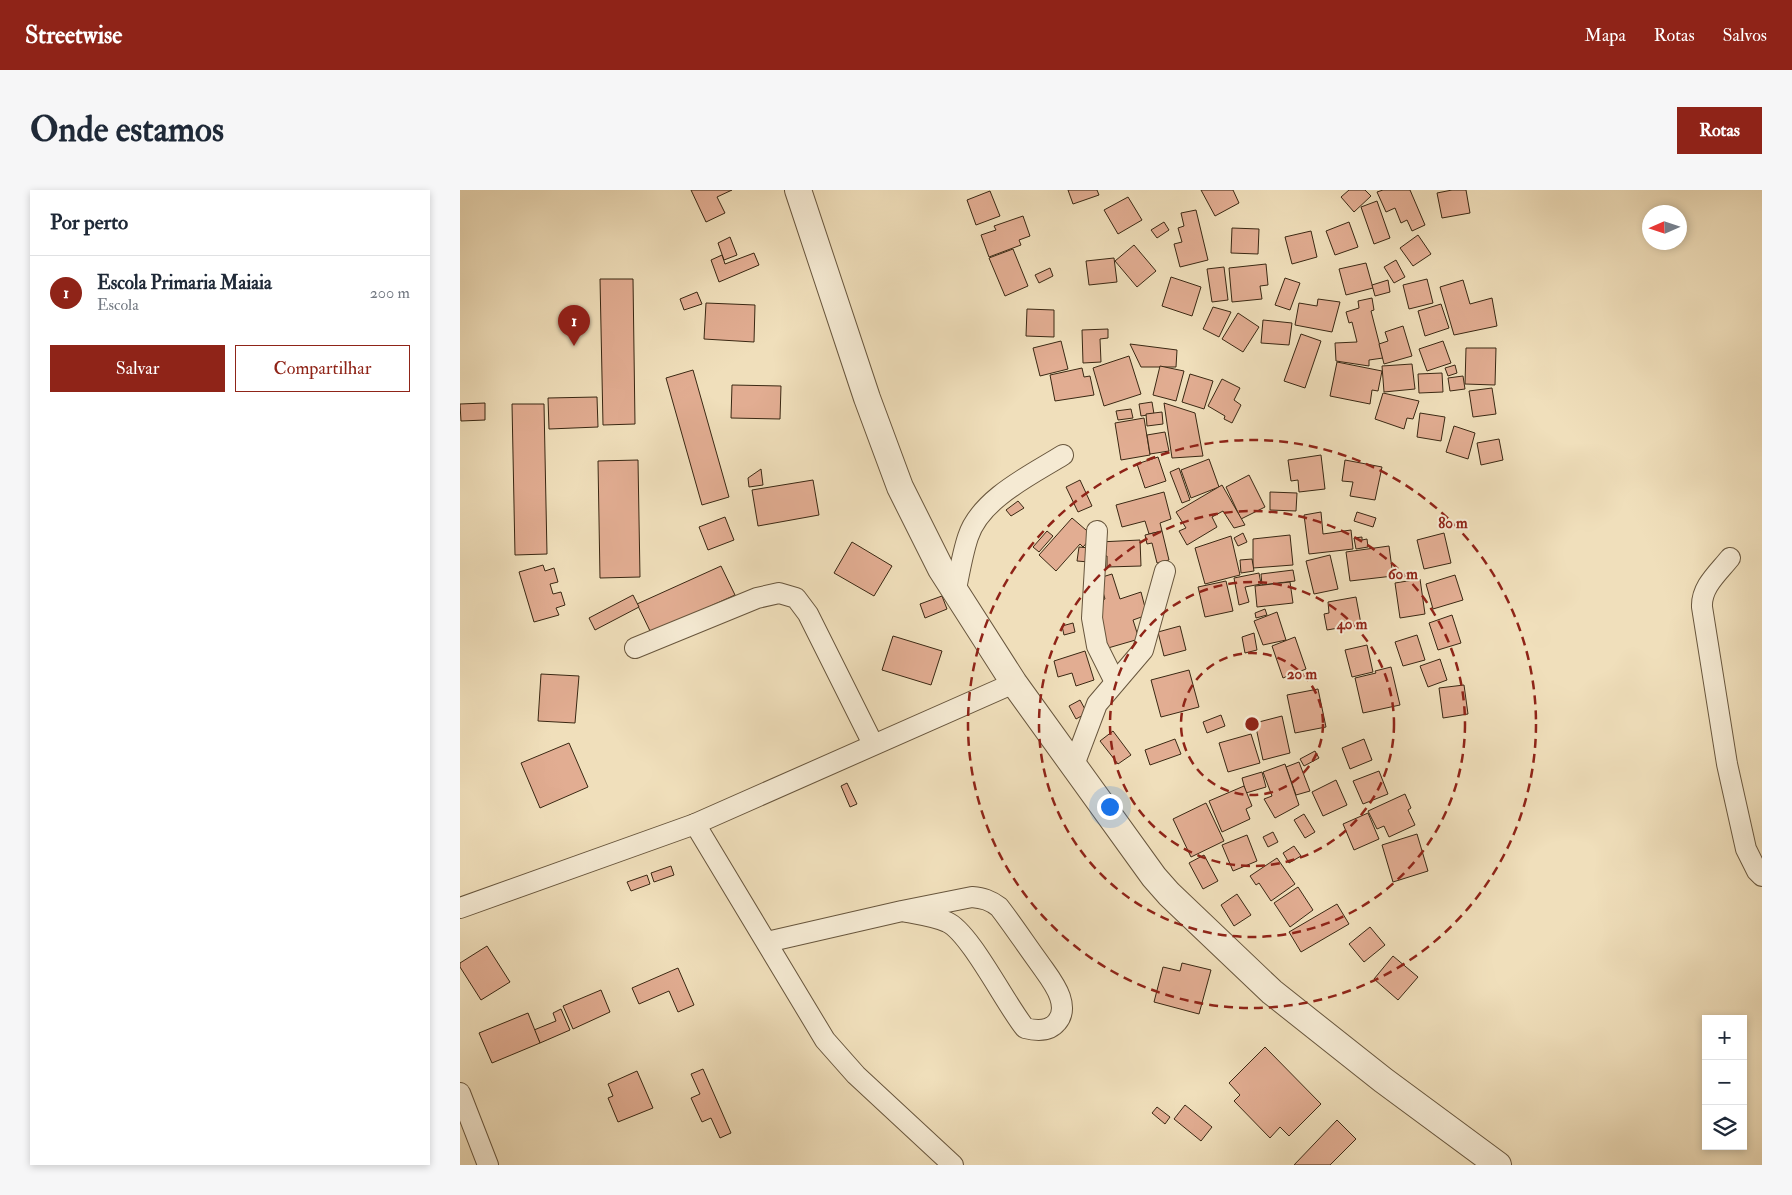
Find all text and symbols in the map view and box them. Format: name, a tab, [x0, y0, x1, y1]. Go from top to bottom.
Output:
text: Streetwise	[25, 20, 122, 51]
text: Mapa	[1585, 24, 1626, 47]
text: Rotas	[1654, 24, 1695, 47]
text: Salvos	[1723, 24, 1767, 47]
button: Rotas	[1677, 107, 1762, 154]
text: Onde estamos	[30, 108, 224, 152]
north arrow	[1642, 205, 1687, 250]
text: Por perto	[50, 209, 128, 236]
text: Escola Primaria Maiaia	[97, 271, 272, 295]
text: 1	[63, 283, 69, 303]
text: 200 m	[370, 283, 410, 303]
text: Escola	[97, 295, 139, 315]
pin: 1	[558, 305, 590, 346]
button: Salvar	[50, 345, 225, 392]
button: Compartilhar	[235, 345, 410, 392]
text: 80 m	[1438, 514, 1468, 533]
text: 60 m	[1388, 565, 1418, 584]
text: 40 m	[1336, 615, 1368, 634]
text: 20 m	[1287, 665, 1317, 684]
centre of rings	[1243, 715, 1261, 733]
your location	[1097, 794, 1123, 820]
map controls	[1702, 1015, 1747, 1150]
button: +	[1702, 1015, 1747, 1060]
button: −	[1702, 1060, 1747, 1105]
button: layers	[1702, 1105, 1747, 1150]

